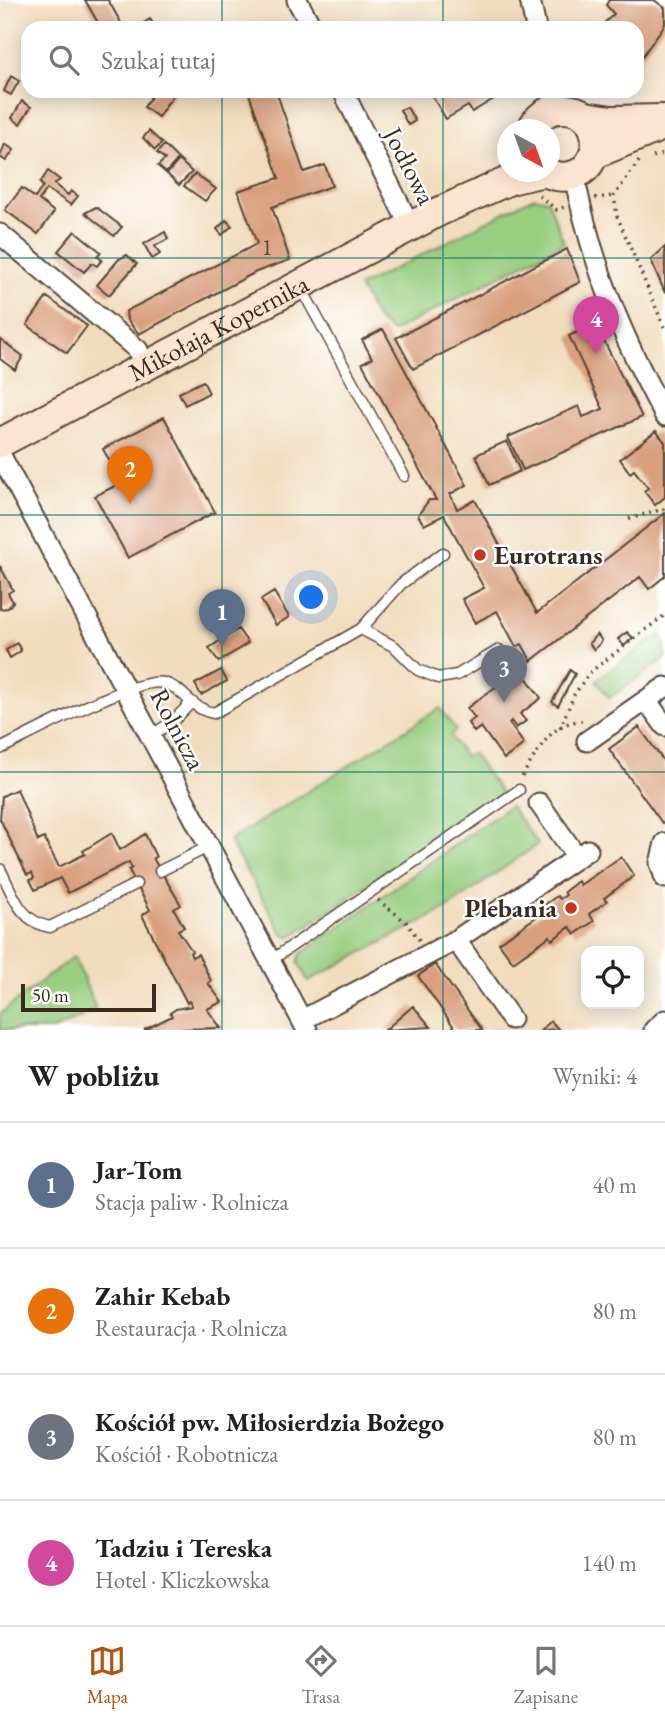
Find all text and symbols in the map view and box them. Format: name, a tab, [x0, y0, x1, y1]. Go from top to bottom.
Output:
search box	[21, 21, 644, 98]
icon: search	[45, 41, 83, 79]
text: Szukaj tutaj	[101, 43, 216, 77]
north arrow	[497, 119, 560, 182]
street label: Jodłowa	[375, 120, 444, 211]
house number: 1	[261, 232, 273, 262]
street label: Mikołaja Kopernika	[123, 266, 315, 389]
pin: 4	[573, 296, 619, 354]
pin: 2	[107, 446, 153, 504]
place label: Eurotrans	[494, 538, 603, 572]
marker: Eurotrans	[472, 547, 488, 563]
your location	[294, 580, 328, 614]
pin: 1	[199, 589, 245, 647]
pin: 3	[481, 645, 527, 703]
street label: Rolnicza	[142, 682, 214, 776]
place label: Plebania	[465, 891, 558, 925]
marker: Plebania	[563, 900, 579, 916]
map controls	[581, 946, 644, 1009]
button: locate	[581, 946, 644, 1009]
scale bar	[21, 981, 156, 1013]
text: 50 m	[32, 983, 69, 1008]
text: W pobliżu	[28, 1056, 159, 1095]
text: Wyniki: 4	[553, 1061, 637, 1091]
text: Jar-Tom	[95, 1153, 183, 1187]
text: 1	[45, 1170, 57, 1200]
text: 40 m	[592, 1170, 637, 1200]
text: Stacja paliw · Rolnicza	[95, 1187, 289, 1217]
text: Zahir Kebab	[95, 1279, 230, 1313]
text: 2	[45, 1296, 57, 1326]
text: 80 m	[592, 1296, 637, 1326]
text: Restauracja · Rolnicza	[95, 1313, 288, 1343]
text: Kościół pw. Miłosierdzia Bożego	[95, 1405, 444, 1439]
text: 3	[45, 1422, 57, 1452]
text: 80 m	[592, 1422, 637, 1452]
text: Kościół · Robotnicza	[95, 1439, 278, 1469]
text: Tadziu i Tereska	[95, 1531, 272, 1565]
text: 4	[45, 1548, 57, 1578]
text: 140 m	[581, 1548, 637, 1578]
text: Hotel · Kliczkowska	[95, 1565, 270, 1595]
tab: Mapa	[87, 1642, 128, 1709]
tab: Trasa	[302, 1642, 340, 1709]
tab: Zapisane	[514, 1642, 578, 1709]

